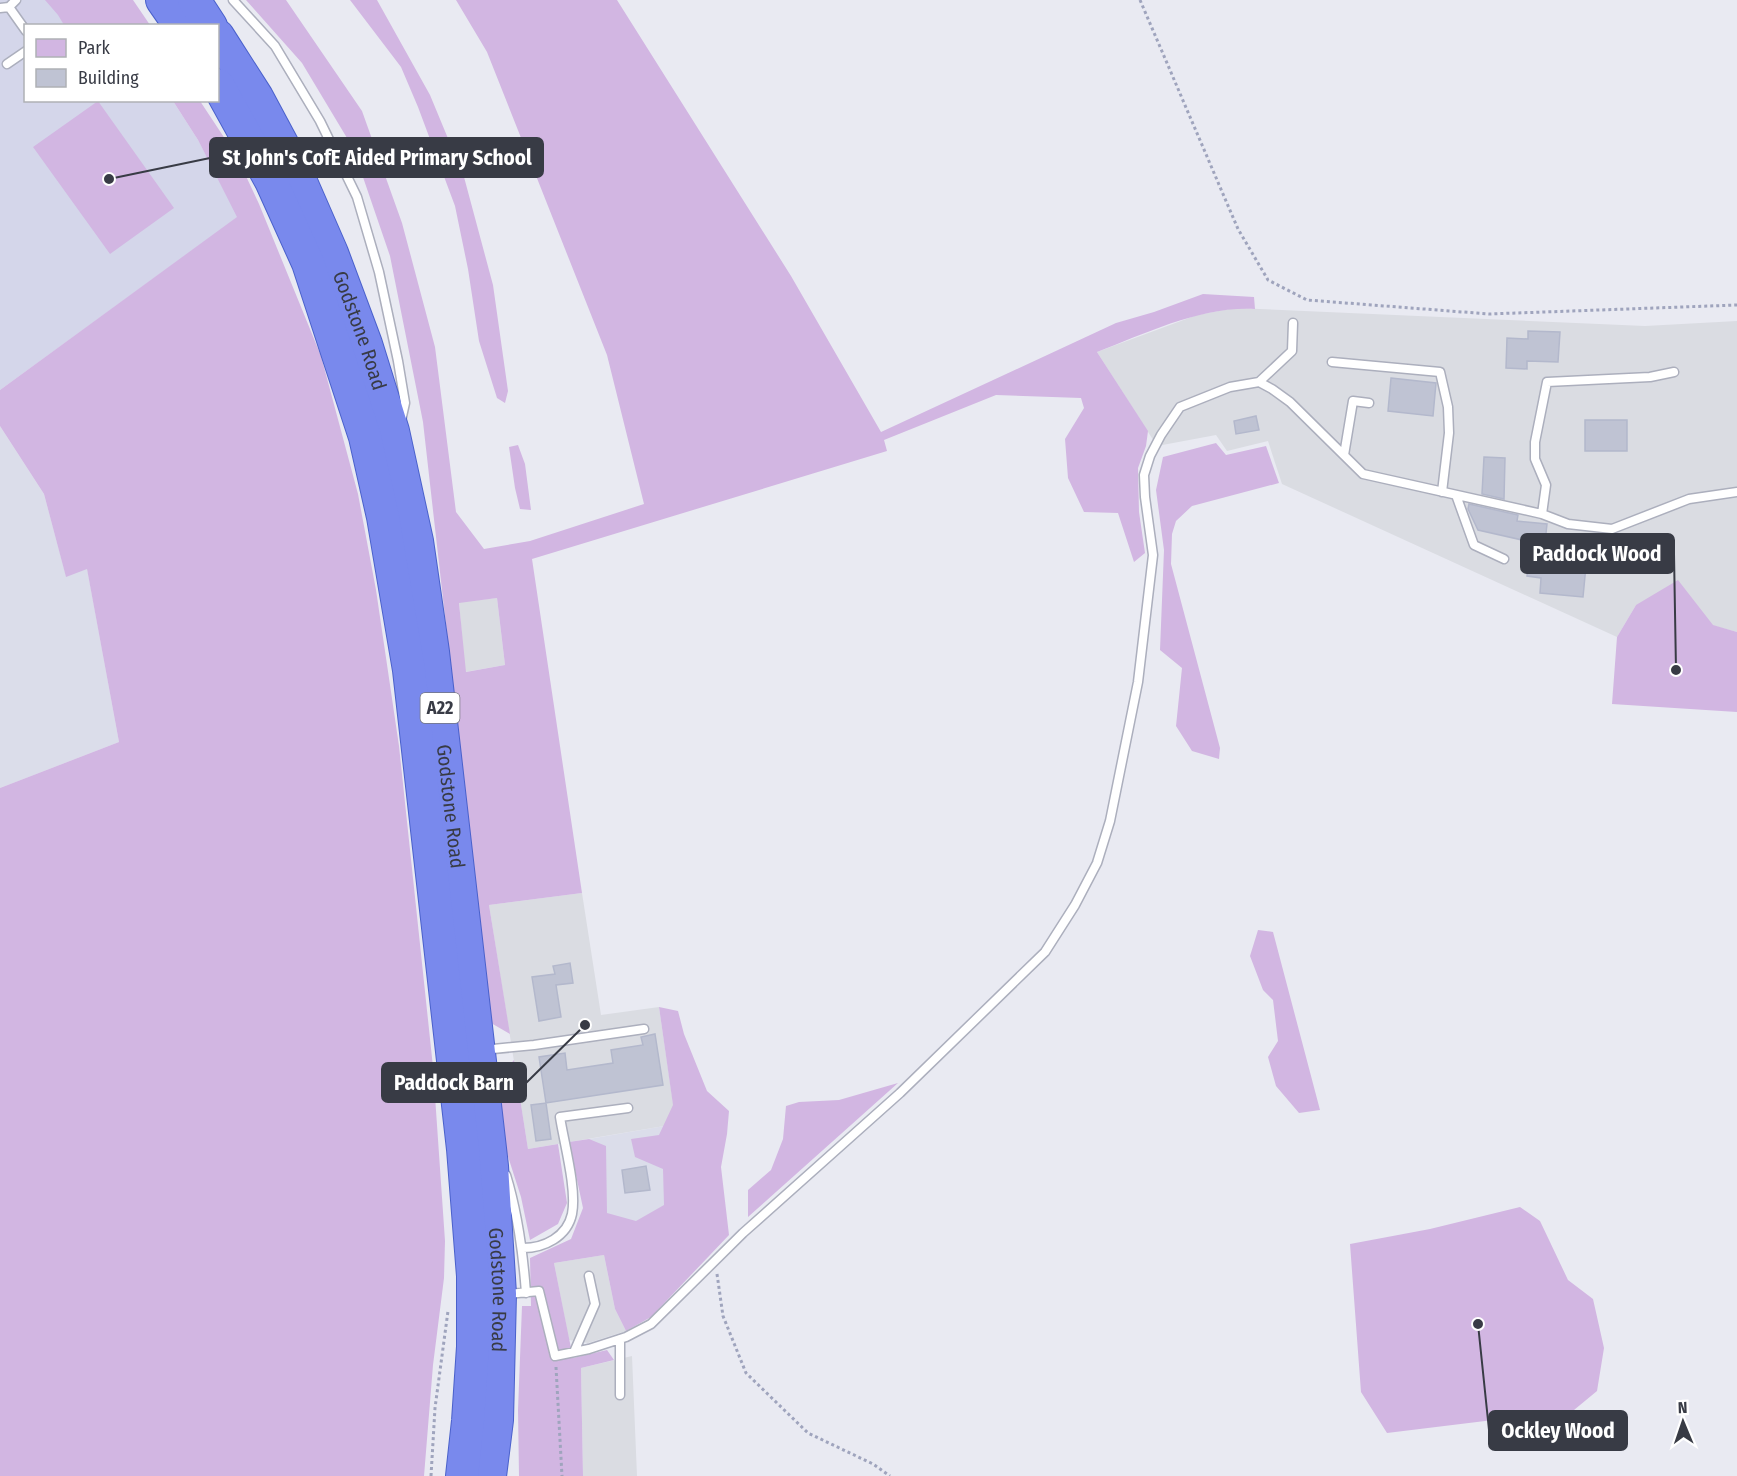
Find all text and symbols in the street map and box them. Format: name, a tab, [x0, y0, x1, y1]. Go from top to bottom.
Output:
legend	[24, 24, 219, 102]
text: Park	[78, 37, 111, 59]
text: Building	[78, 67, 139, 89]
callout: St John's CofE Aided Primary School	[210, 138, 543, 177]
text: St John's CofE Aided Primary School	[222, 145, 532, 171]
street label: Godstone Road	[328, 268, 392, 393]
callout: Paddock Wood	[1521, 534, 1674, 573]
text: Paddock Wood	[1532, 541, 1662, 567]
road number: A22	[420, 693, 460, 723]
street label: Godstone Road	[432, 743, 470, 870]
callout: Paddock Barn	[382, 1063, 526, 1102]
text: Paddock Barn	[394, 1070, 514, 1096]
street label: Godstone Road	[484, 1227, 512, 1352]
north arrow	[1653, 1392, 1713, 1452]
text: N	[1677, 1398, 1688, 1417]
callout: Ockley Wood	[1489, 1411, 1627, 1450]
text: Ockley Wood	[1501, 1418, 1615, 1444]

